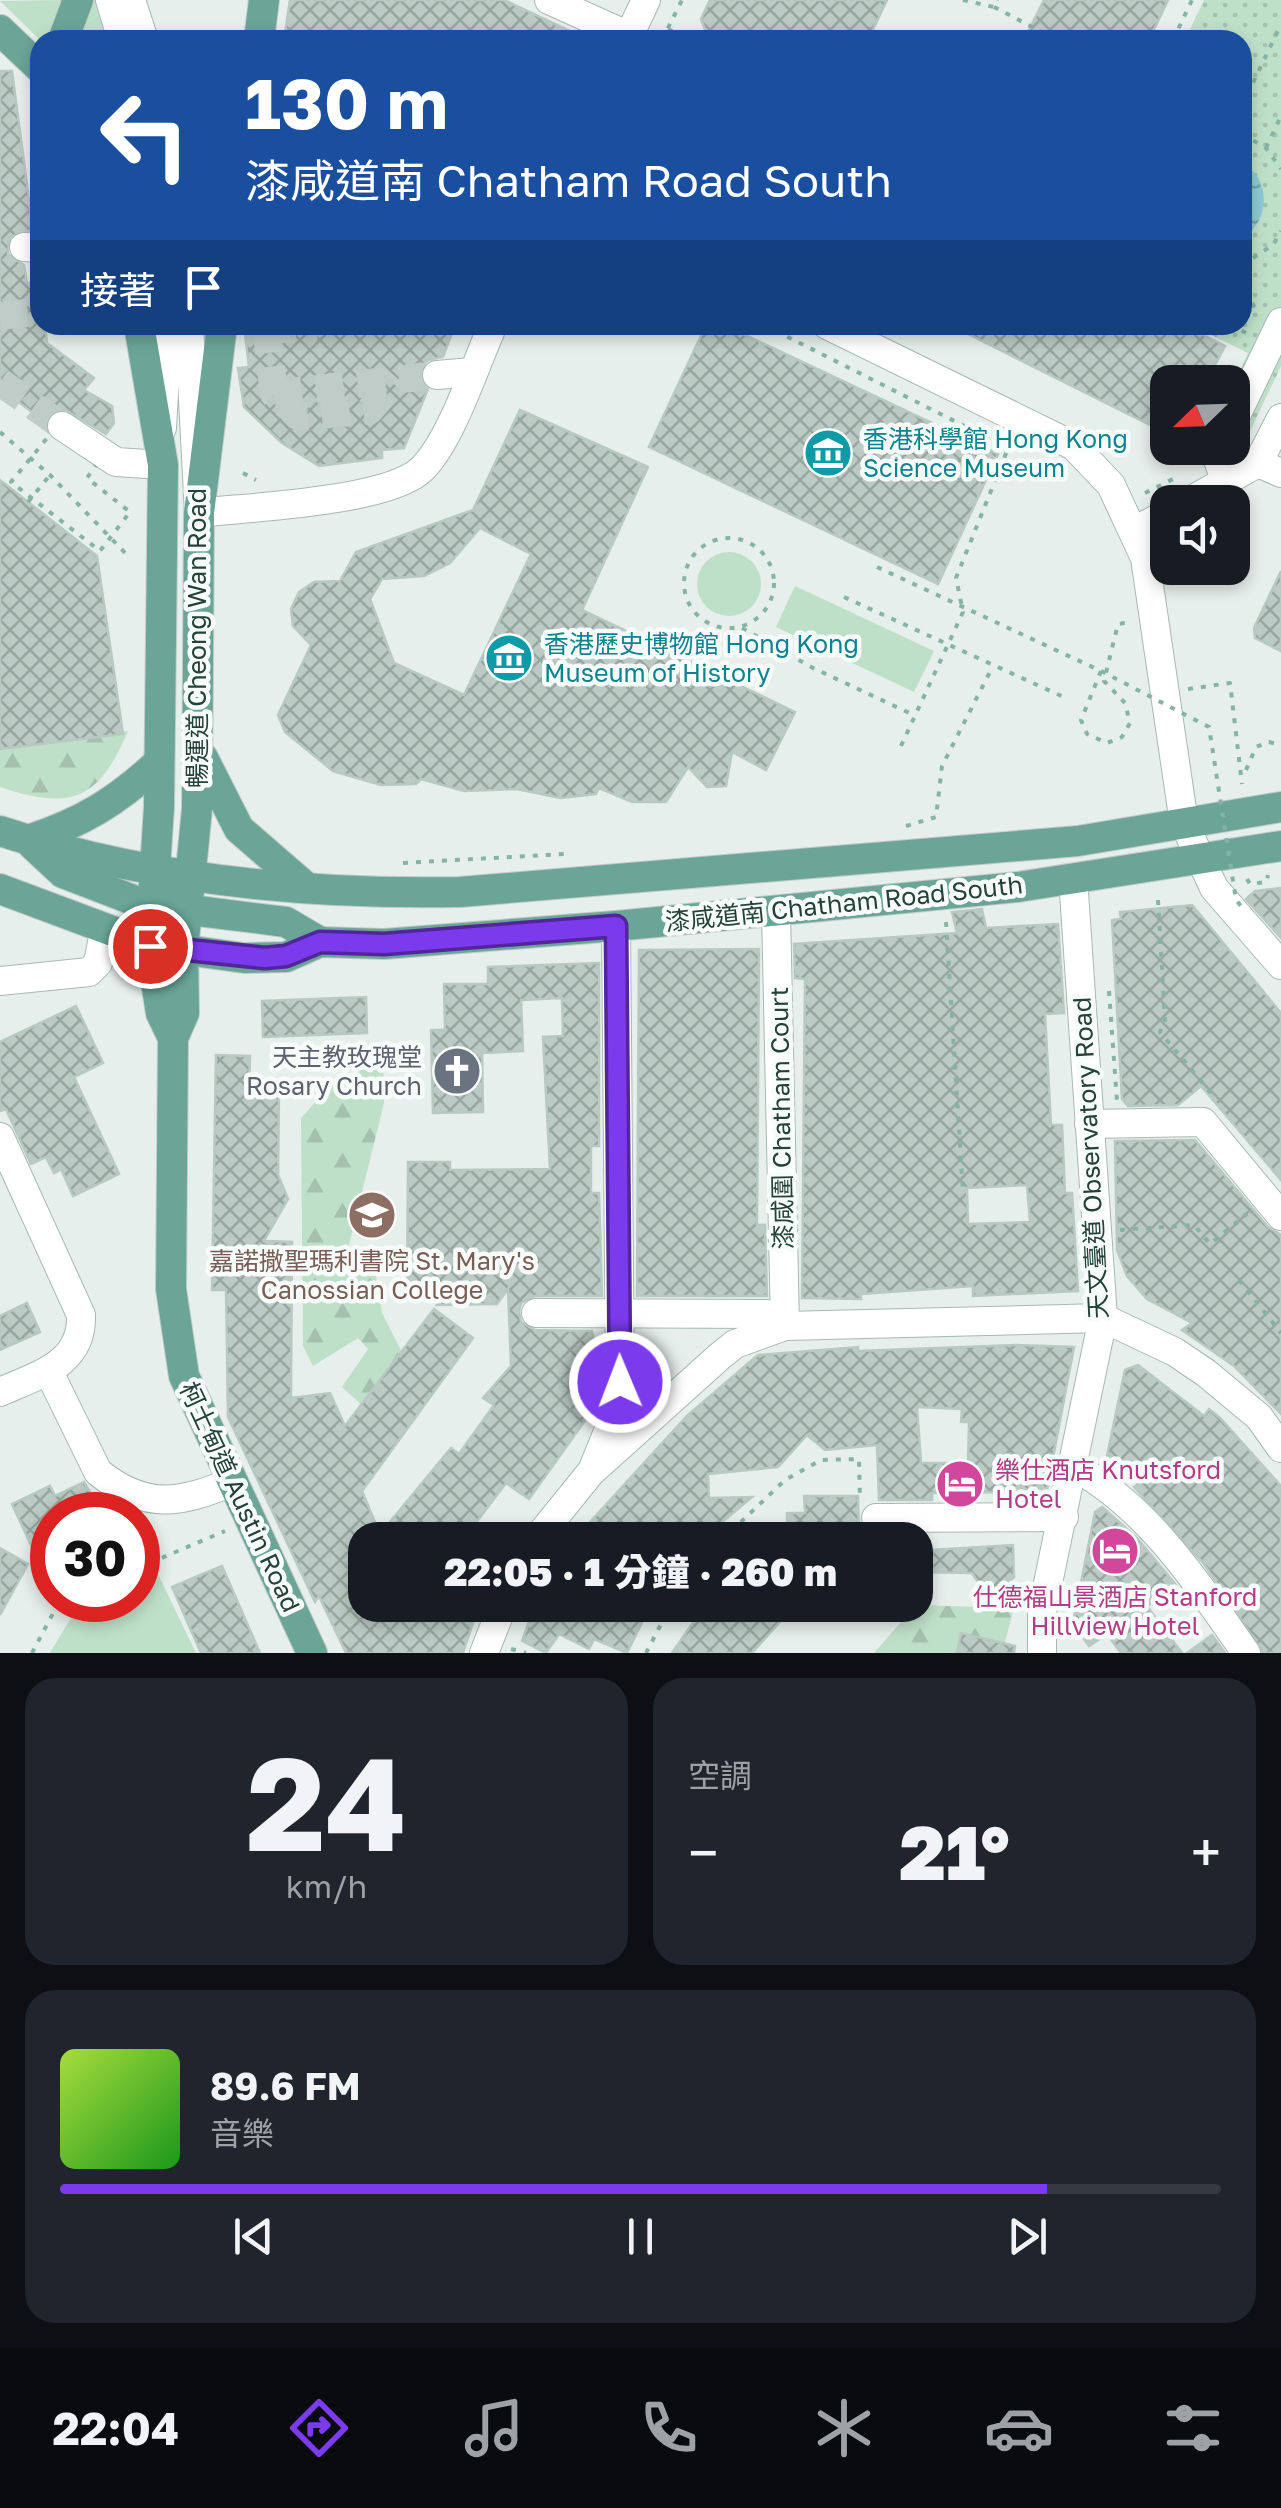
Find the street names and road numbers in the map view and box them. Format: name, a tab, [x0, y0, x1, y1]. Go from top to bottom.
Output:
street label: 暢運道 Cheong Wan Road	[181, 488, 212, 788]
street label: 漆咸道南 Chatham Road South	[664, 868, 1024, 937]
street label: 漆咸圍 Chatham Court	[763, 986, 798, 1250]
street label: 天文臺道 Observatory Road	[1066, 996, 1113, 1320]
street label: 柯士甸道 Austin Road	[173, 1377, 307, 1617]

